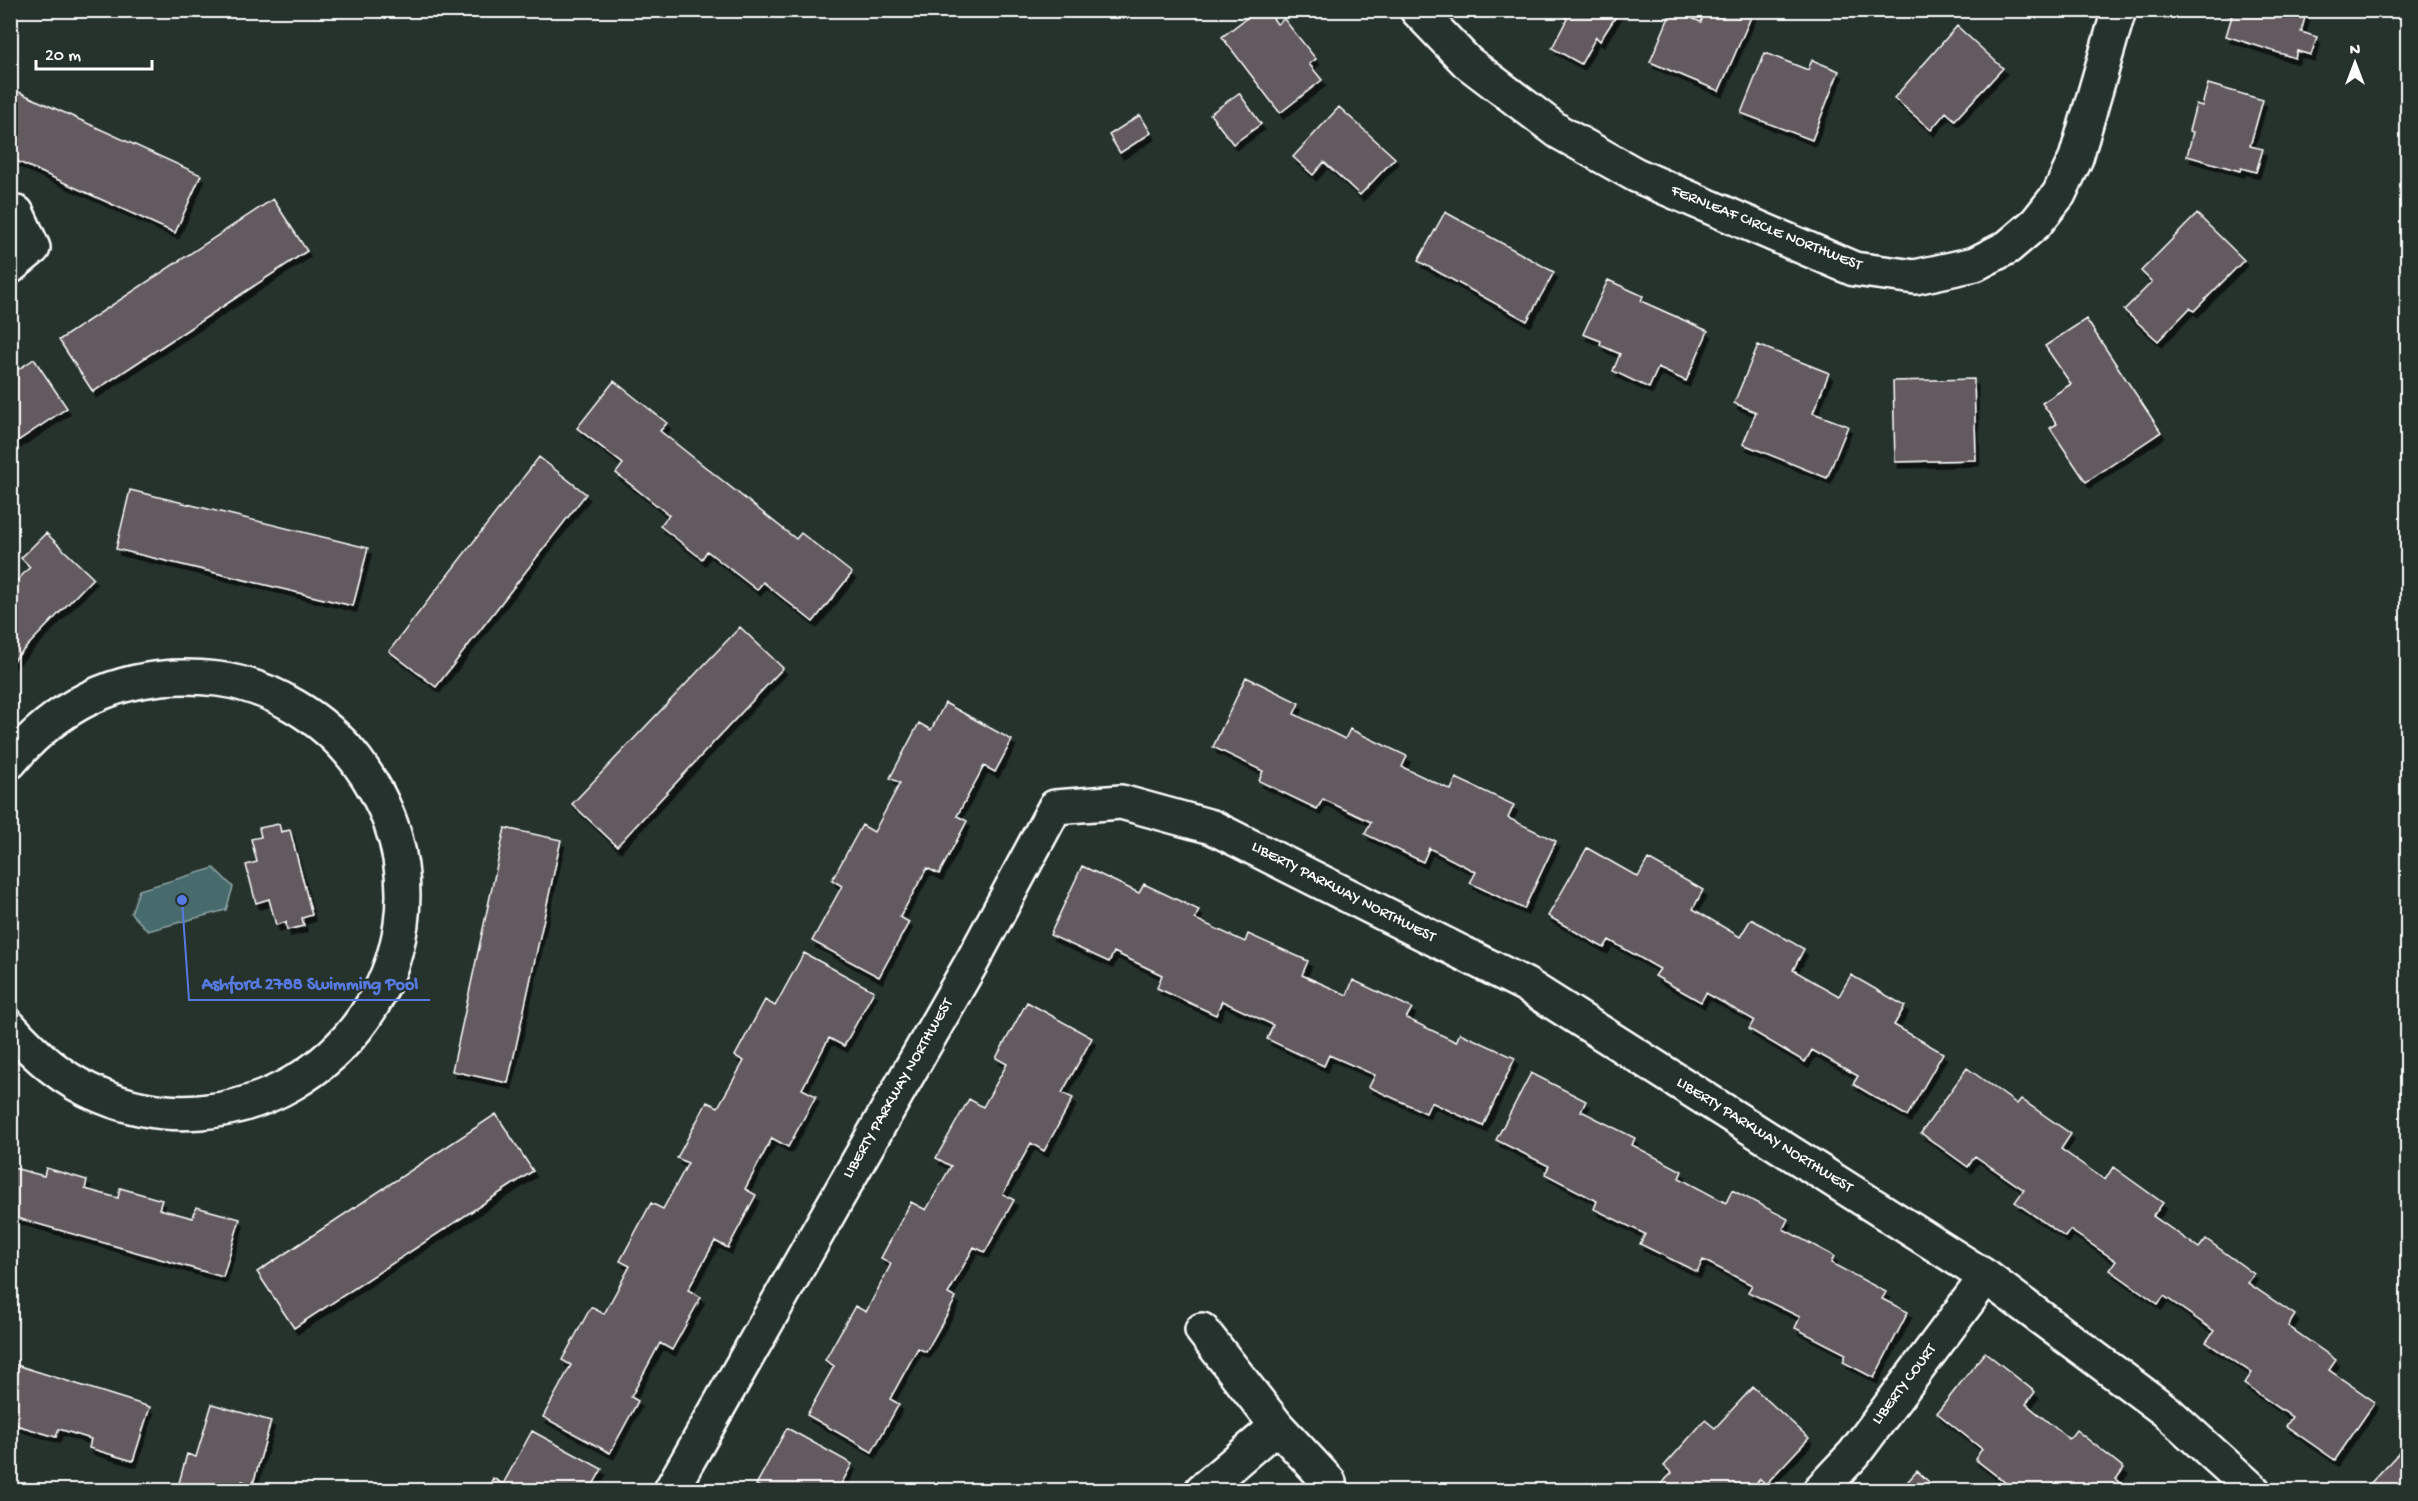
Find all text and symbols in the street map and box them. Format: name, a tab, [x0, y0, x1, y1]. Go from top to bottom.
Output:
scale bar	[36, 33, 152, 71]
north arrow	[2325, 33, 2385, 93]
text: N	[2350, 42, 2361, 61]
text: 20 m	[45, 46, 81, 67]
street label: FERNLEAF CIRCLE NORTHWEST	[1667, 182, 1865, 276]
street label: LIBERTY PARKWAY NORTHWEST	[1248, 838, 1439, 948]
callout: Ashford 2788 Swimming Pool	[189, 964, 430, 1000]
text: Ashford 2788 Swimming Pool	[201, 975, 418, 996]
street label: LIBERTY PARKWAY NORTHWEST	[840, 995, 959, 1182]
street label: LIBERTY PARKWAY NORTHWEST	[1672, 1074, 1856, 1199]
street label: LIBERTY COURT	[1869, 1340, 1942, 1429]

